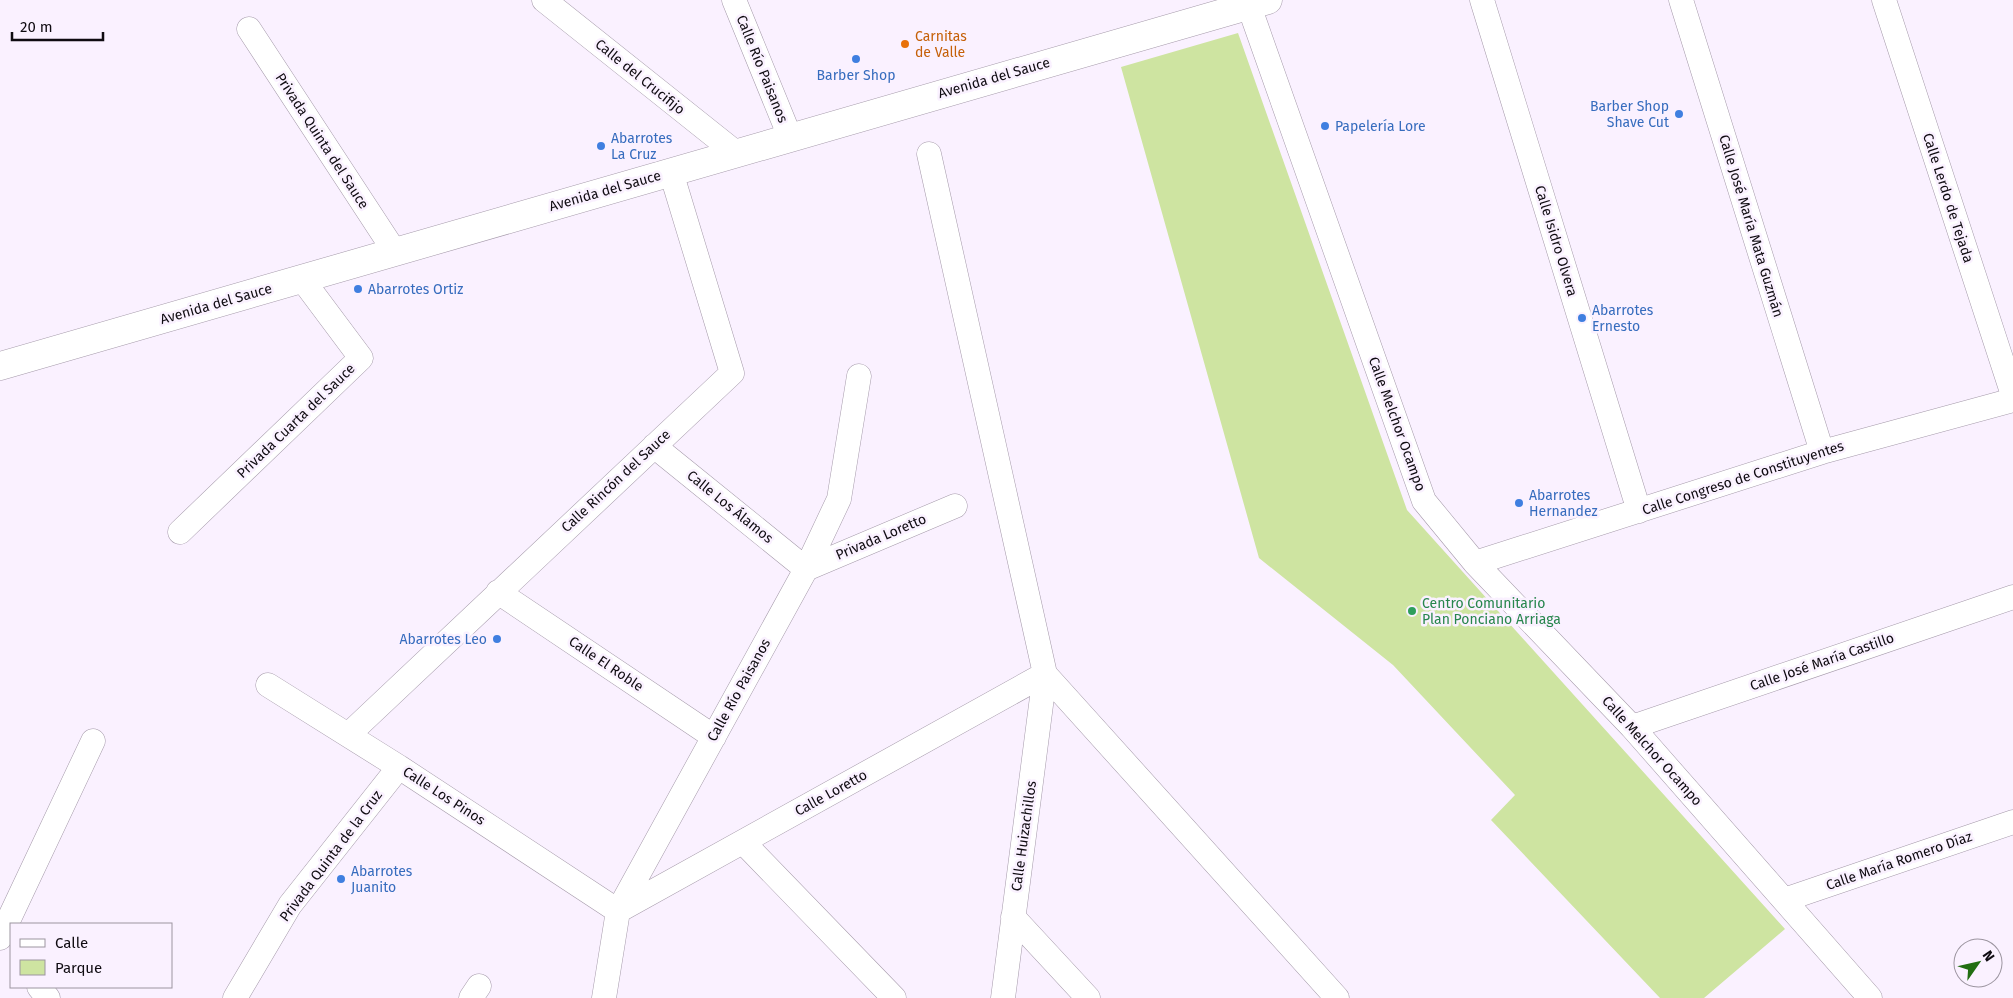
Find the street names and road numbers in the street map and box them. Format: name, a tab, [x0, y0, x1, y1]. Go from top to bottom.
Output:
street label: Calle Río Paisanos	[733, 13, 792, 126]
street label: Calle del Crucifijo	[592, 36, 688, 118]
street label: Avenida del Sauce	[936, 54, 1052, 102]
street label: Privada Quinta del Sauce	[272, 70, 372, 212]
street label: Calle Lerdo de Tejada	[1919, 131, 1977, 265]
street label: Calle José María Mata Guzmán	[1715, 133, 1787, 319]
street label: Avenida del Sauce	[547, 167, 663, 215]
street label: Calle Isidro Olvera	[1531, 183, 1581, 299]
street label: Avenida del Sauce	[158, 280, 274, 328]
street label: Calle Melchor Ocampo	[1365, 354, 1429, 494]
street label: Privada Cuarta del Sauce	[233, 360, 359, 482]
street label: Calle Rincón del Sauce	[558, 426, 674, 536]
street label: Calle Congreso de Constituyentes	[1640, 437, 1846, 519]
street label: Calle Los Álamos	[683, 466, 778, 547]
street label: Privada Loretto	[833, 510, 929, 564]
street label: Calle José María Castillo	[1748, 629, 1896, 695]
street label: Calle El Roble	[565, 633, 647, 695]
street label: Calle Río Paisanos	[704, 635, 774, 744]
street label: Calle Melchor Ocampo	[1598, 693, 1706, 809]
street label: Calle Los Pinos	[400, 763, 489, 829]
street label: Calle Loretto	[792, 766, 870, 820]
street label: Calle Huizachillos	[1008, 779, 1040, 892]
street label: Privada Quinta de la Cruz	[276, 787, 386, 925]
street label: Calle María Romero Díaz	[1824, 828, 1974, 894]

